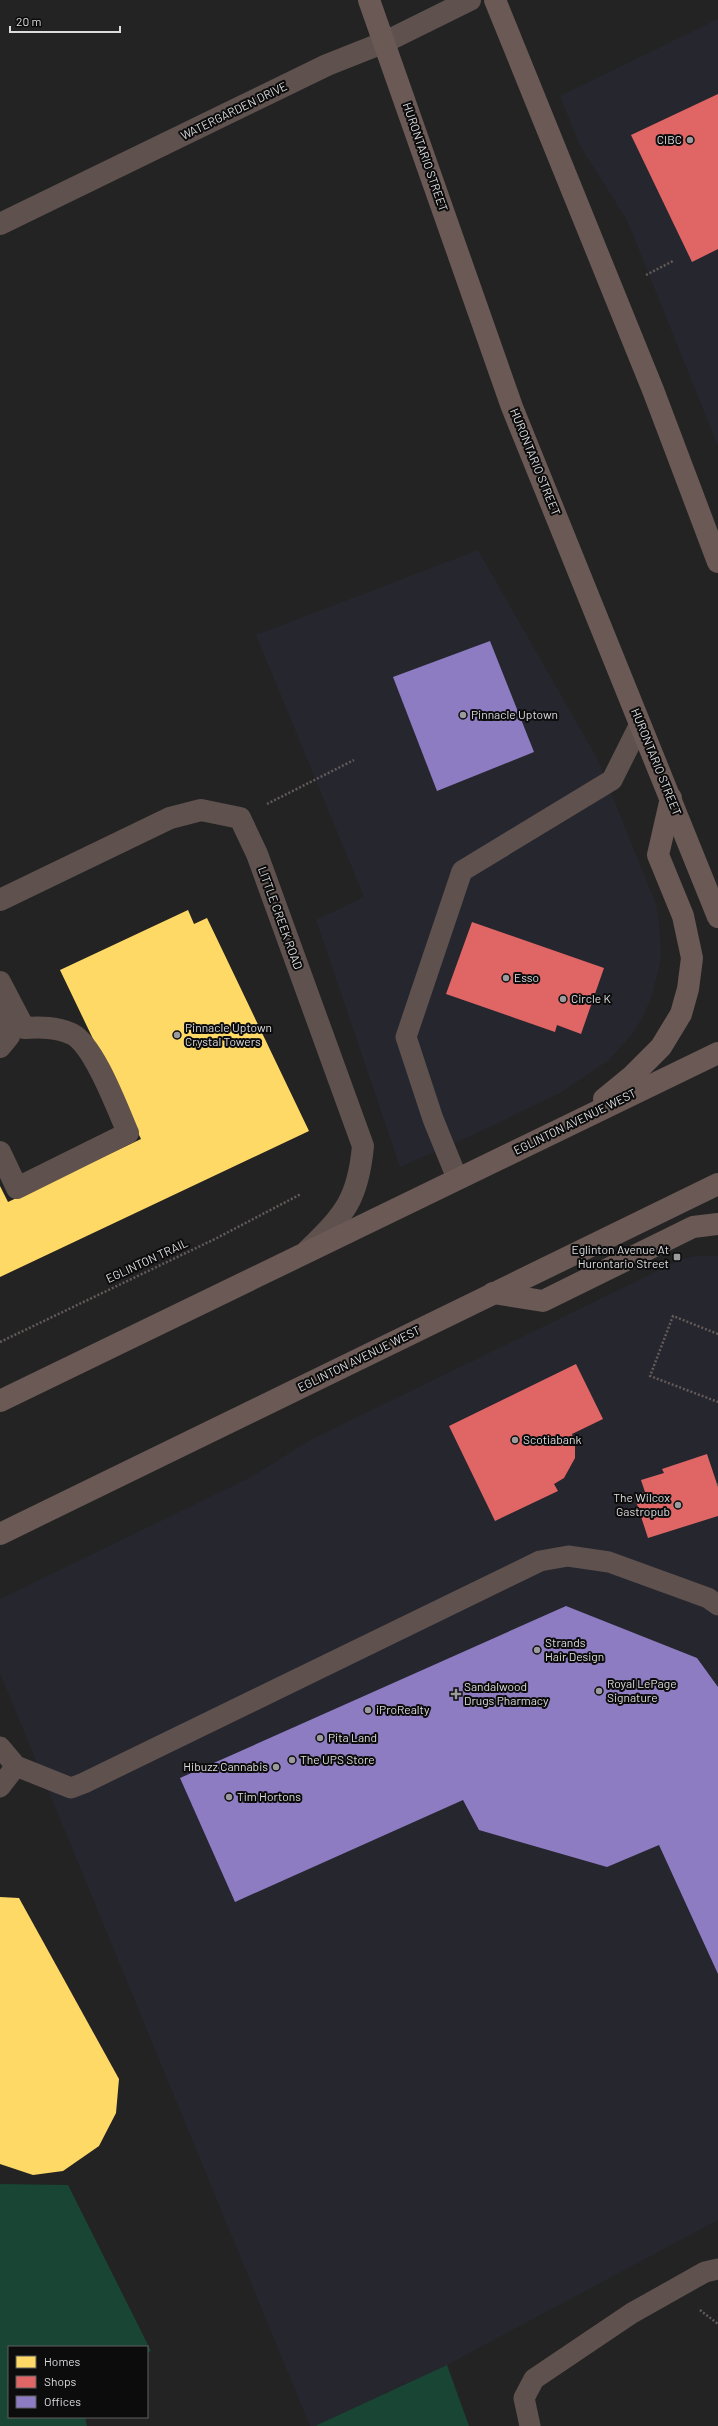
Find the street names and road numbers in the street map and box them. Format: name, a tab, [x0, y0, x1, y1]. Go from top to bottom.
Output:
street label: WATERGARDEN DRIVE	[178, 78, 289, 142]
street label: HURONTARIO STREET	[401, 100, 451, 213]
street label: HURONTARIO STREET	[508, 406, 564, 518]
street label: HURONTARIO STREET	[629, 706, 685, 818]
street label: LITTLE CREEK ROAD	[256, 864, 306, 971]
street label: EGLINTON AVENUE WEST	[511, 1085, 638, 1157]
street label: EGLINTON TRAIL	[103, 1235, 190, 1285]
street label: EGLINTON AVENUE WEST	[295, 1322, 422, 1394]

